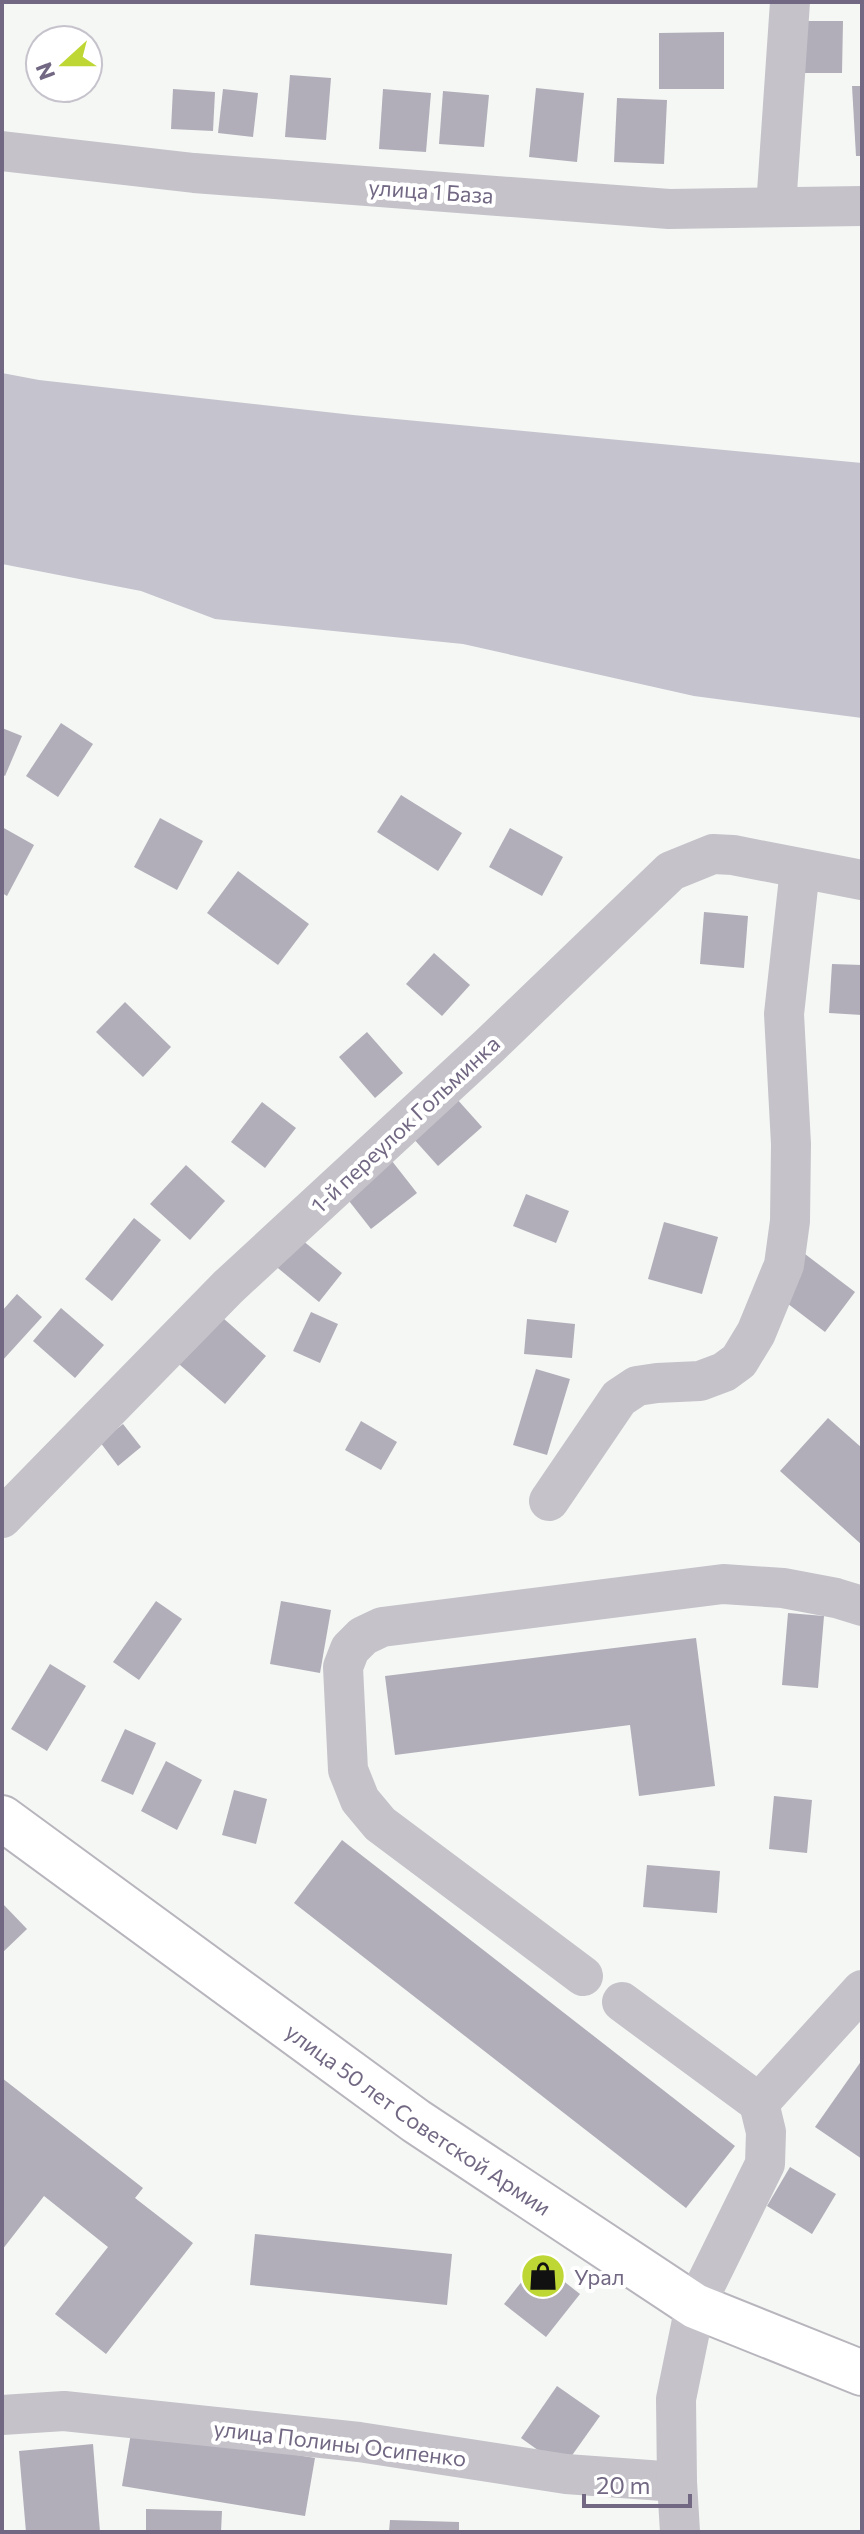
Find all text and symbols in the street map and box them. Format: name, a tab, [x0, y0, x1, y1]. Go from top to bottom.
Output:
north arrow	[24, 24, 104, 104]
text: N	[29, 59, 60, 84]
street label: улица 1 База	[368, 173, 494, 209]
street label: 1-й переулок Гольминка	[305, 1030, 505, 1218]
street label: улица 50 лет Советской Армии	[281, 2017, 557, 2220]
shop icon: Урал	[519, 2252, 567, 2300]
place label: Урал	[574, 2263, 624, 2290]
street label: улица Полины Осипенко	[212, 2414, 468, 2472]
scale bar	[584, 2458, 690, 2508]
text: 20 m	[596, 2470, 650, 2499]

